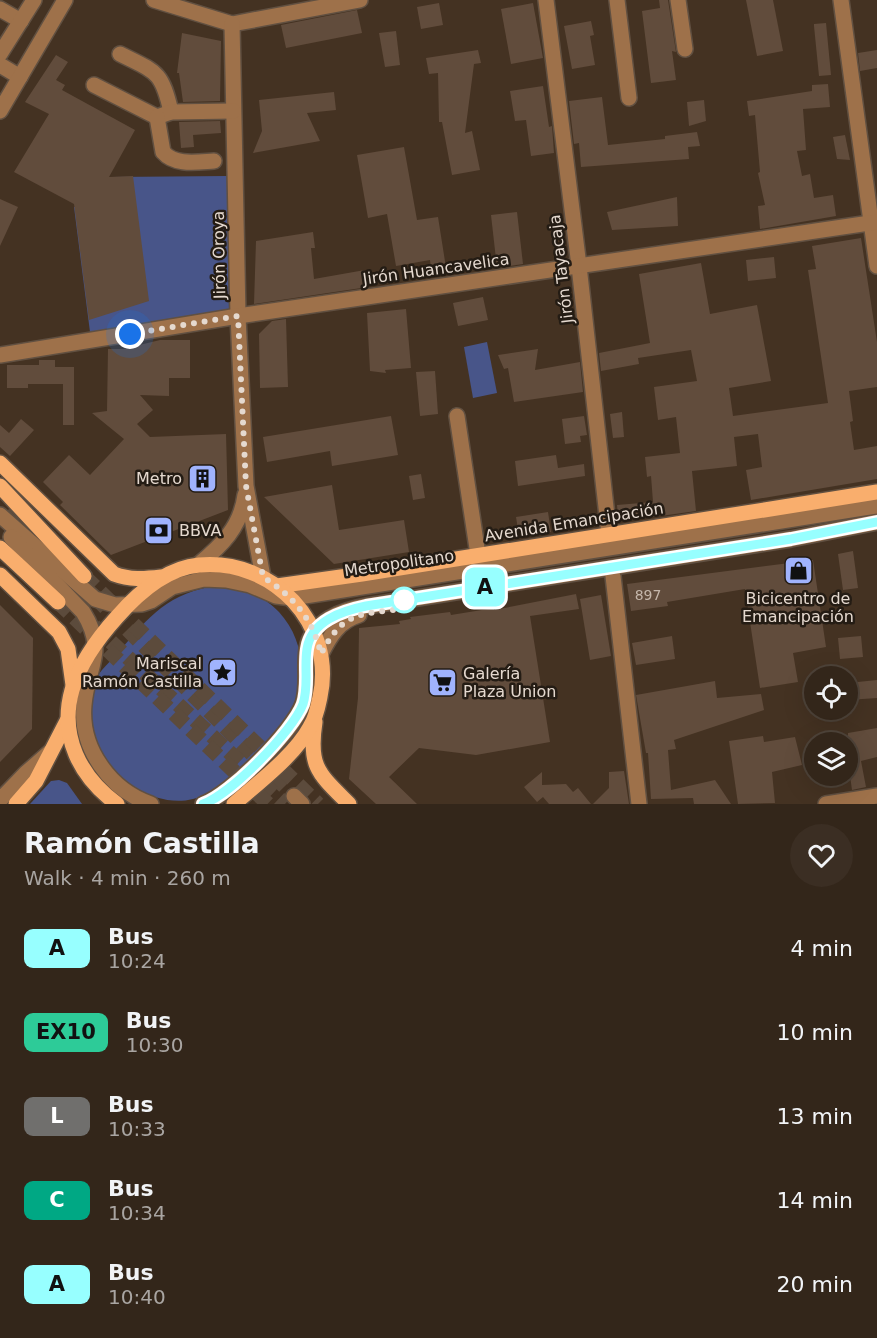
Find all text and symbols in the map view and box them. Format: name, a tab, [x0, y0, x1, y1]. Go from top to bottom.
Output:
street label: Jirón Oroya	[209, 211, 229, 300]
street label: Jirón Tayacaja	[545, 214, 577, 325]
street label: Jirón Huancavelica	[360, 249, 511, 289]
your location	[115, 319, 145, 349]
building icon: Metro	[187, 462, 219, 494]
place label: Metro	[136, 469, 182, 488]
street label: Avenida Emancipación	[483, 498, 665, 546]
bank icon: BBVA	[142, 514, 174, 546]
place label: BBVA	[179, 521, 221, 540]
street label: Metropolitano	[343, 546, 455, 580]
shop icon: Bicicentro de Emancipación	[782, 554, 814, 586]
line badge: A	[466, 568, 504, 606]
text: A	[477, 575, 493, 599]
unlabelled marker	[391, 587, 417, 613]
house number: 897	[635, 587, 661, 603]
place label: Bicicentro de Emancipación	[742, 589, 854, 626]
place label: Mariscal Ramón Castilla	[82, 654, 202, 691]
place icon: Mariscal Ramón Castilla	[207, 656, 239, 688]
place label: Galería Plaza Union	[463, 664, 556, 701]
supermarket icon: Galería Plaza Union	[426, 666, 458, 698]
map controls	[804, 666, 858, 786]
button: locate	[804, 666, 858, 720]
button: layers	[804, 732, 858, 786]
button: heart	[790, 824, 853, 887]
text: Ramón Castilla	[24, 827, 260, 860]
text: Walk · 4 min · 260 m	[24, 866, 231, 890]
text: Bus	[108, 924, 154, 949]
text: A	[49, 936, 65, 960]
text: 4 min	[791, 936, 853, 961]
text: 10:24	[108, 949, 166, 973]
text: Bus	[126, 1008, 171, 1033]
text: EX10	[36, 1020, 96, 1044]
text: 10 min	[777, 1020, 853, 1045]
text: 10:30	[126, 1033, 183, 1057]
text: Bus	[108, 1092, 154, 1117]
text: L	[50, 1104, 64, 1128]
text: 13 min	[777, 1104, 853, 1129]
text: 10:33	[108, 1117, 166, 1141]
text: Bus	[108, 1176, 154, 1201]
text: C	[49, 1188, 65, 1212]
text: 14 min	[777, 1188, 853, 1213]
text: 10:34	[108, 1201, 166, 1225]
text: Bus	[108, 1260, 154, 1285]
text: A	[49, 1272, 65, 1296]
text: 20 min	[777, 1272, 853, 1297]
text: 10:40	[108, 1285, 166, 1309]

